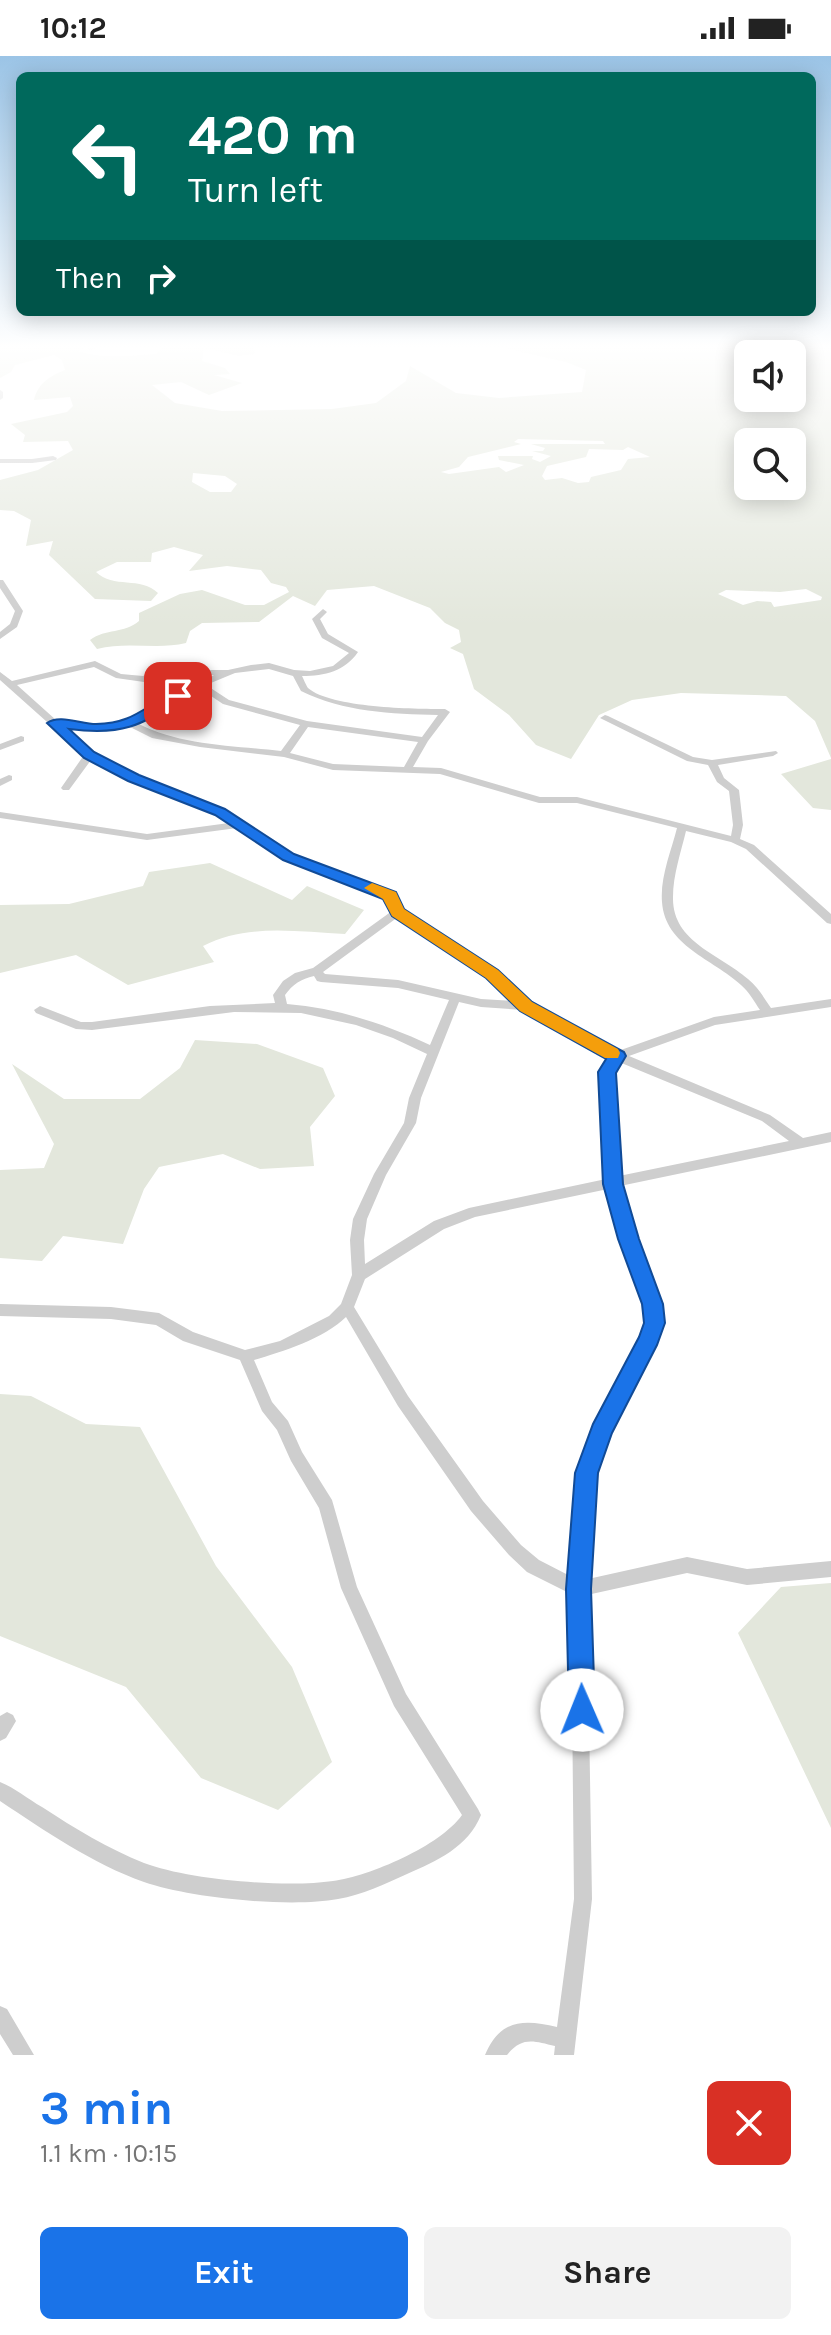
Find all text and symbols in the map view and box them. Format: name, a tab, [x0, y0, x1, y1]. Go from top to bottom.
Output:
text: 10:12	[40, 10, 107, 46]
text: 420 m	[188, 102, 358, 167]
icon: left	[56, 104, 160, 208]
text: Turn left	[188, 169, 323, 211]
icon: right	[139, 256, 183, 300]
text: Then	[56, 260, 123, 296]
map controls	[734, 340, 806, 500]
button: sound	[734, 340, 806, 412]
button: search	[734, 428, 806, 500]
pin	[144, 662, 212, 730]
icon: arrive	[156, 674, 200, 718]
position arrow	[540, 1668, 624, 1752]
text: 3 min	[40, 2080, 173, 2136]
button: close	[707, 2081, 791, 2165]
text: 1.1 km · 10:15	[40, 2138, 177, 2169]
button: Exit	[40, 2227, 408, 2319]
button: Share	[424, 2227, 791, 2319]

